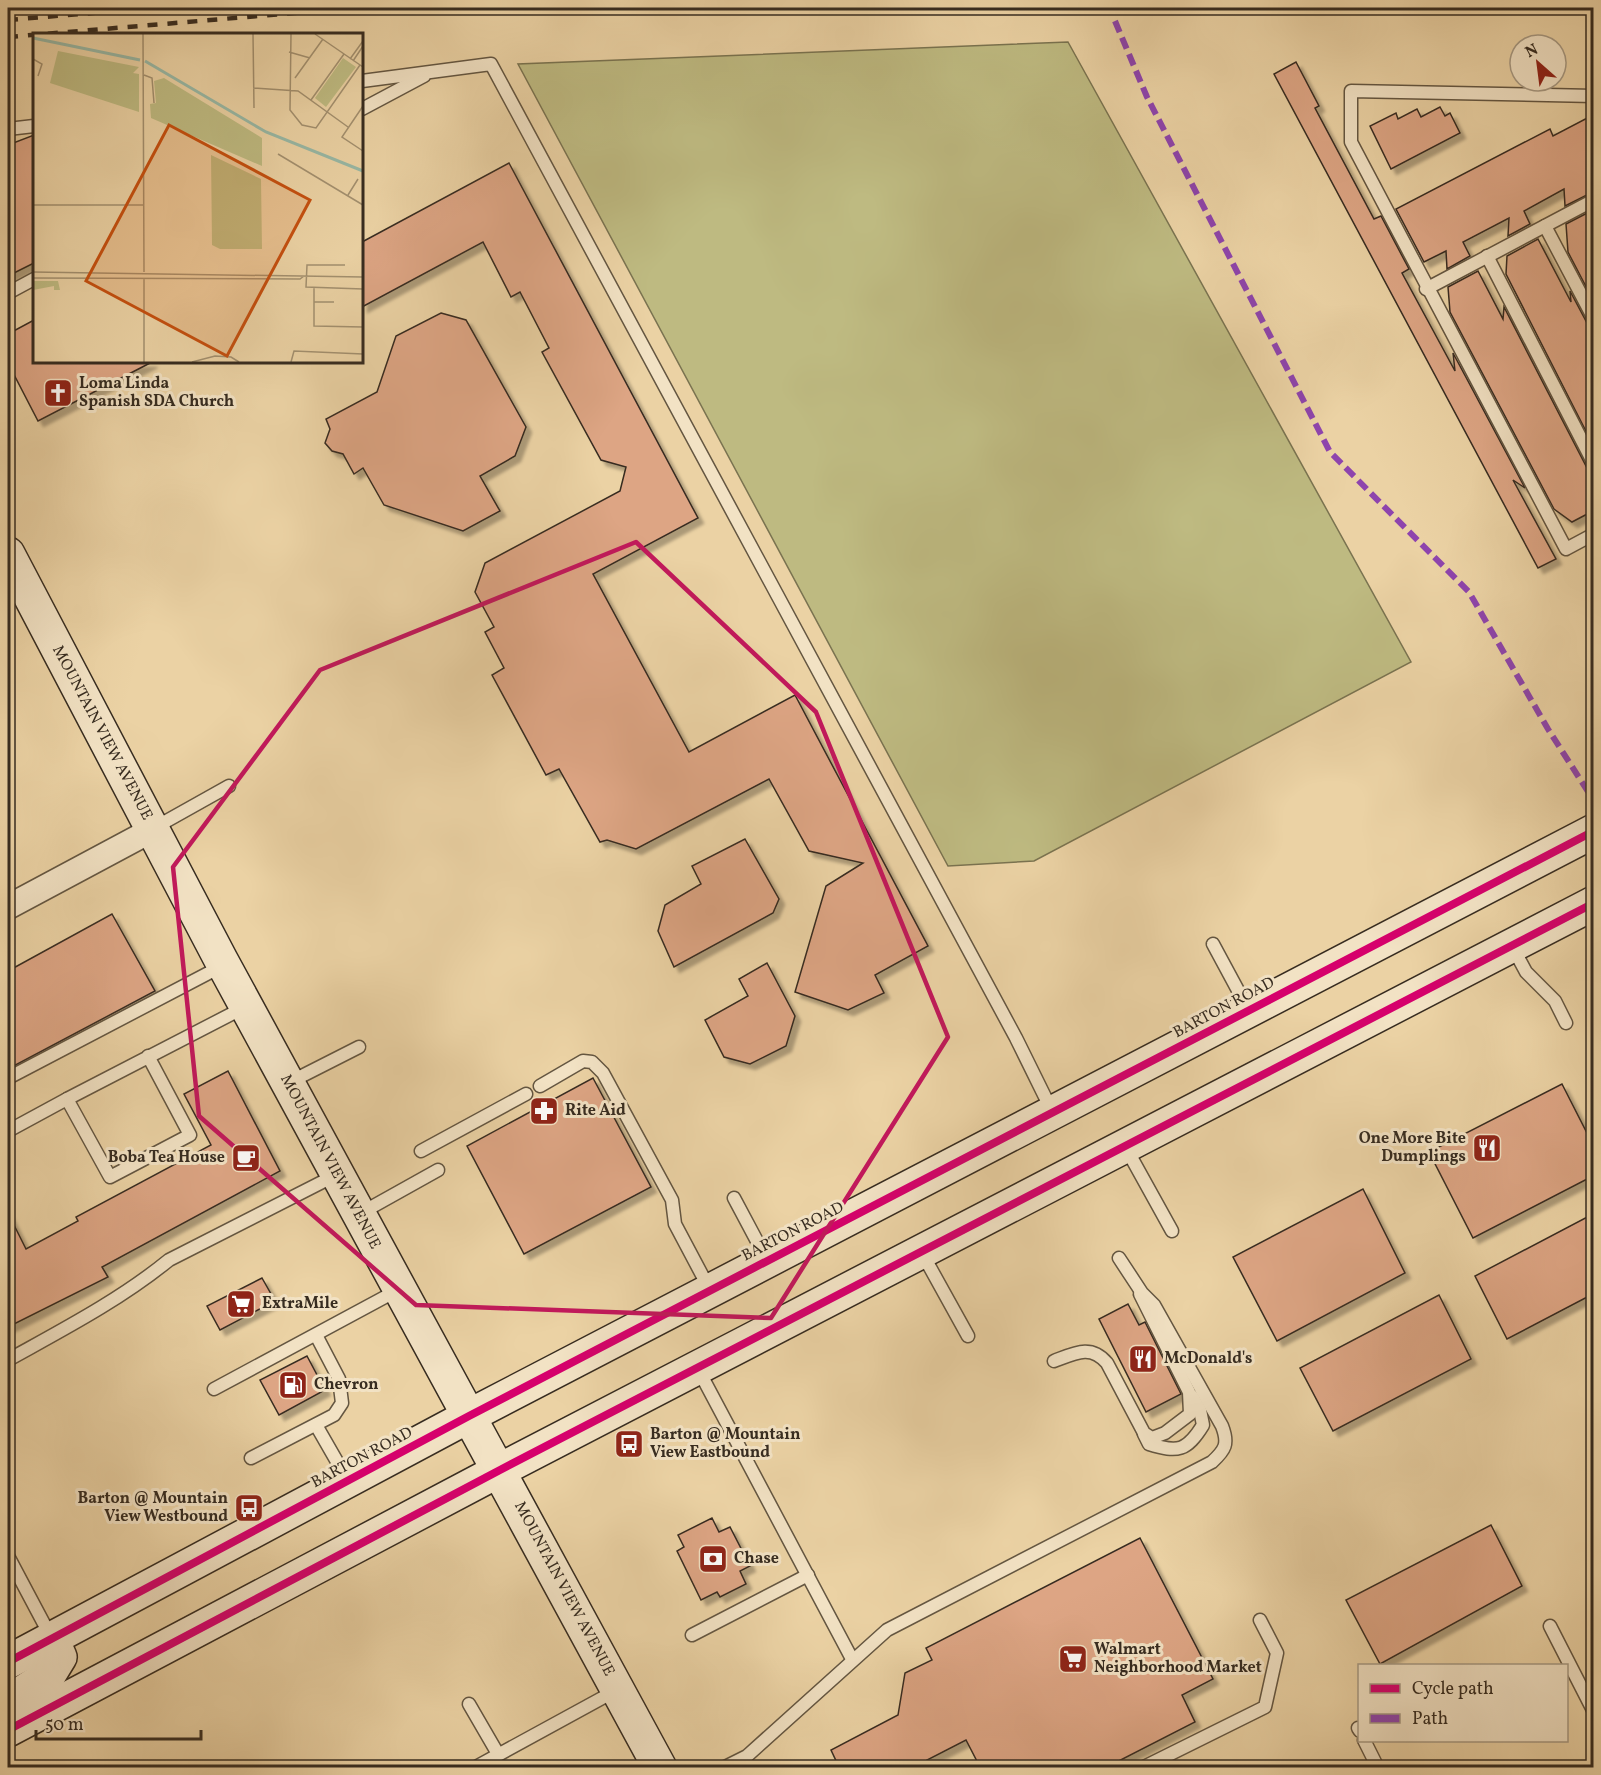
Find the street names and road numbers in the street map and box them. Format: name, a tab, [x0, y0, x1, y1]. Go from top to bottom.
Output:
street label: MOUNTAIN VIEW AVENUE	[46, 642, 158, 824]
street label: BARTON ROAD	[1169, 972, 1279, 1044]
street label: MOUNTAIN VIEW AVENUE	[274, 1071, 386, 1253]
street label: BARTON ROAD	[738, 1197, 848, 1267]
street label: BARTON ROAD	[307, 1422, 417, 1494]
street label: MOUNTAIN VIEW AVENUE	[508, 1498, 620, 1680]

